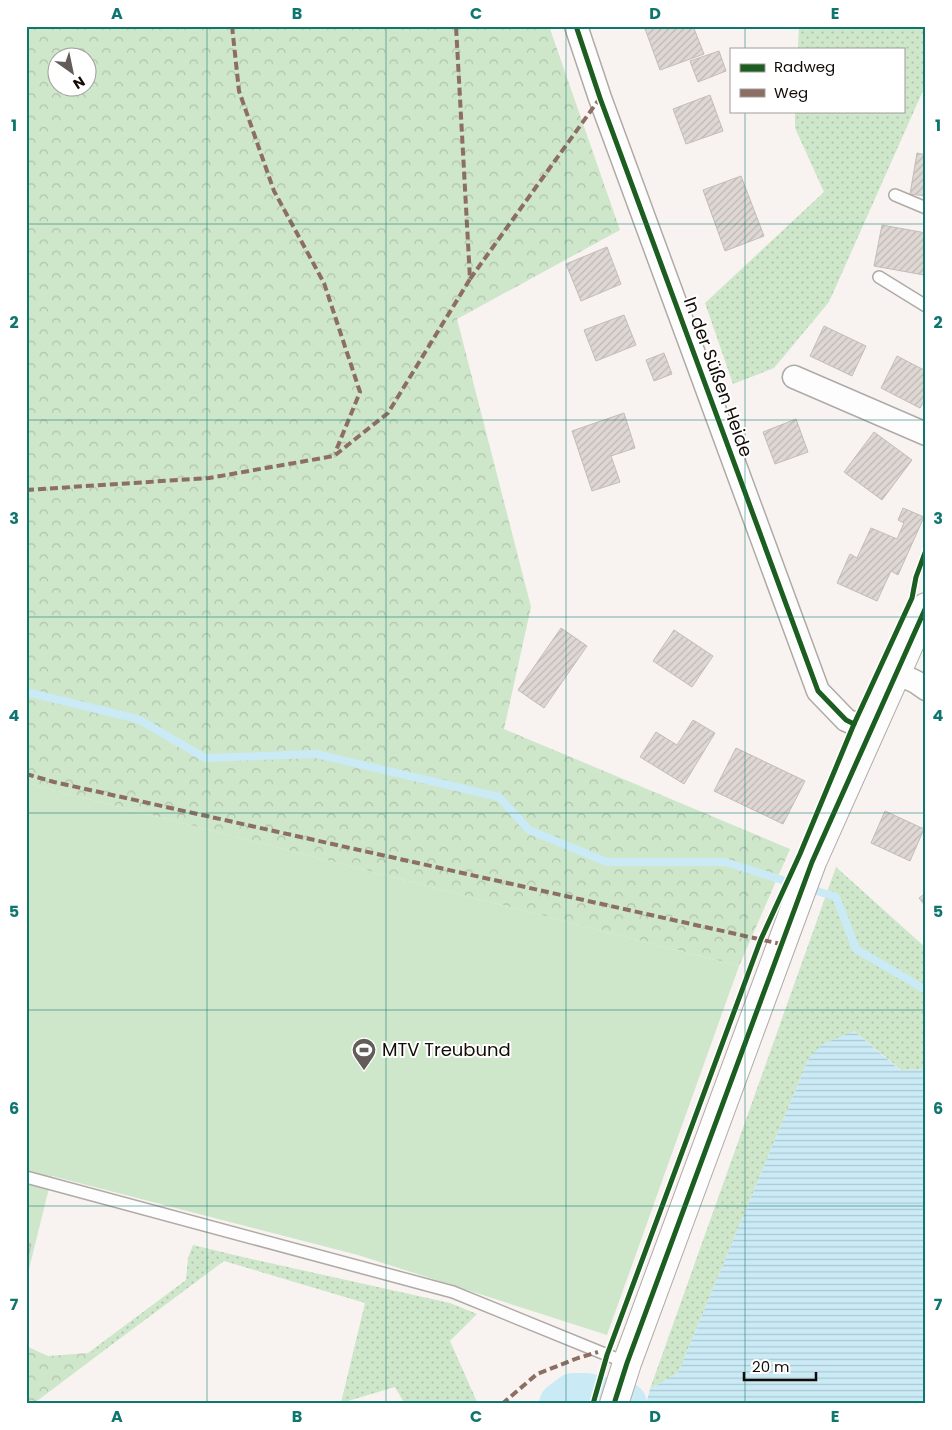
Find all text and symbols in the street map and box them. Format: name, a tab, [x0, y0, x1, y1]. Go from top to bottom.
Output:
text: A	[111, 2, 123, 25]
text: B	[292, 2, 302, 25]
text: C	[470, 2, 482, 25]
text: D	[649, 2, 661, 25]
text: E	[831, 2, 839, 25]
north arrow	[48, 48, 98, 98]
legend	[730, 48, 904, 112]
text: Radweg	[774, 56, 835, 77]
text: N	[69, 72, 89, 94]
text: Weg	[774, 82, 808, 103]
text: 1	[11, 114, 17, 137]
text: 1	[935, 114, 941, 137]
street label: In der Süßen Heide	[678, 293, 759, 460]
text: 2	[9, 311, 19, 334]
text: 2	[933, 311, 943, 334]
text: 3	[9, 507, 19, 530]
text: 3	[933, 507, 943, 530]
text: 4	[9, 704, 20, 727]
text: 4	[933, 704, 944, 727]
text: 5	[9, 900, 19, 923]
text: 5	[933, 900, 943, 923]
sports icon: MTV Treubund	[351, 1037, 377, 1071]
place label: MTV Treubund	[382, 1037, 511, 1062]
text: 6	[9, 1097, 19, 1120]
text: 6	[933, 1097, 943, 1120]
text: 7	[10, 1293, 19, 1316]
text: 7	[934, 1293, 943, 1316]
scale bar	[744, 1350, 817, 1382]
text: 20 m	[752, 1356, 790, 1377]
text: A	[111, 1405, 123, 1428]
text: B	[292, 1405, 302, 1428]
text: C	[470, 1405, 482, 1428]
text: D	[649, 1405, 661, 1428]
text: E	[831, 1405, 839, 1428]

